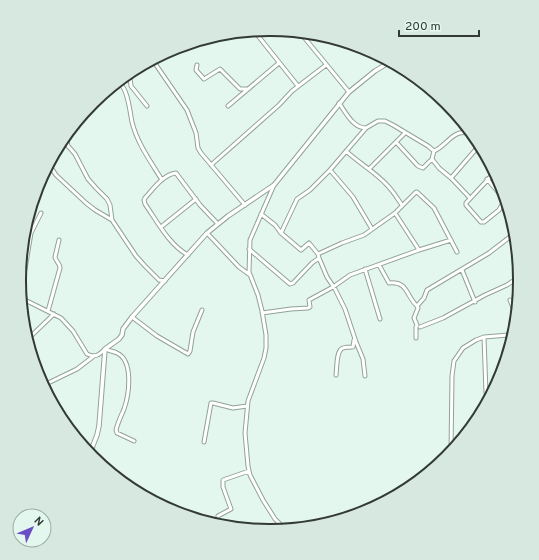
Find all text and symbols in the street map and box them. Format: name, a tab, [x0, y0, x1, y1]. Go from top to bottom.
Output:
scale bar	[399, 12, 479, 38]
text: 200 m	[405, 19, 441, 35]
north arrow	[12, 508, 52, 548]
text: N	[31, 514, 46, 529]

